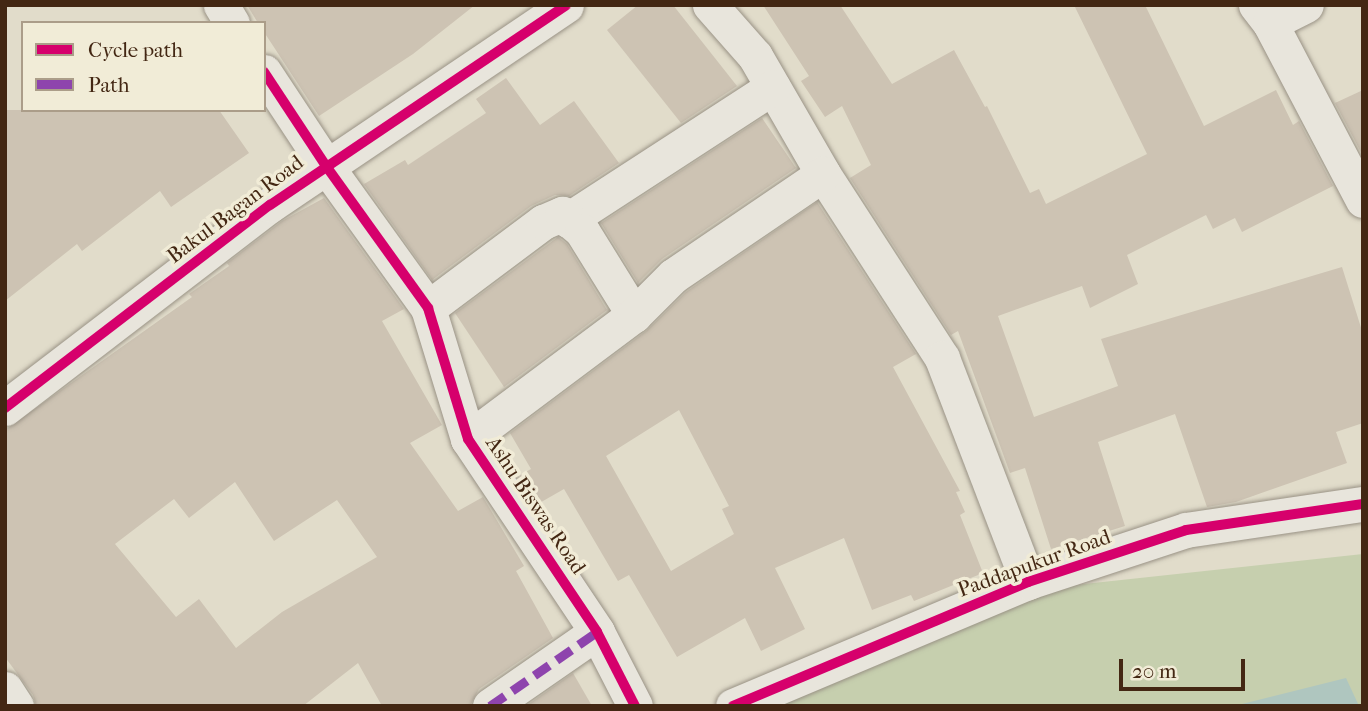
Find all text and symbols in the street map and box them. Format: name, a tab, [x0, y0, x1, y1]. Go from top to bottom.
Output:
legend	[21, 21, 266, 112]
text: Cycle path	[88, 38, 183, 62]
text: Path	[88, 73, 129, 97]
street label: Bakul Bagan Road	[162, 150, 308, 268]
street label: Ashu Biswas Road	[481, 431, 591, 579]
street label: Paddapukur Road	[954, 524, 1114, 602]
scale bar	[1123, 644, 1249, 688]
text: 20 m	[1132, 659, 1176, 683]

